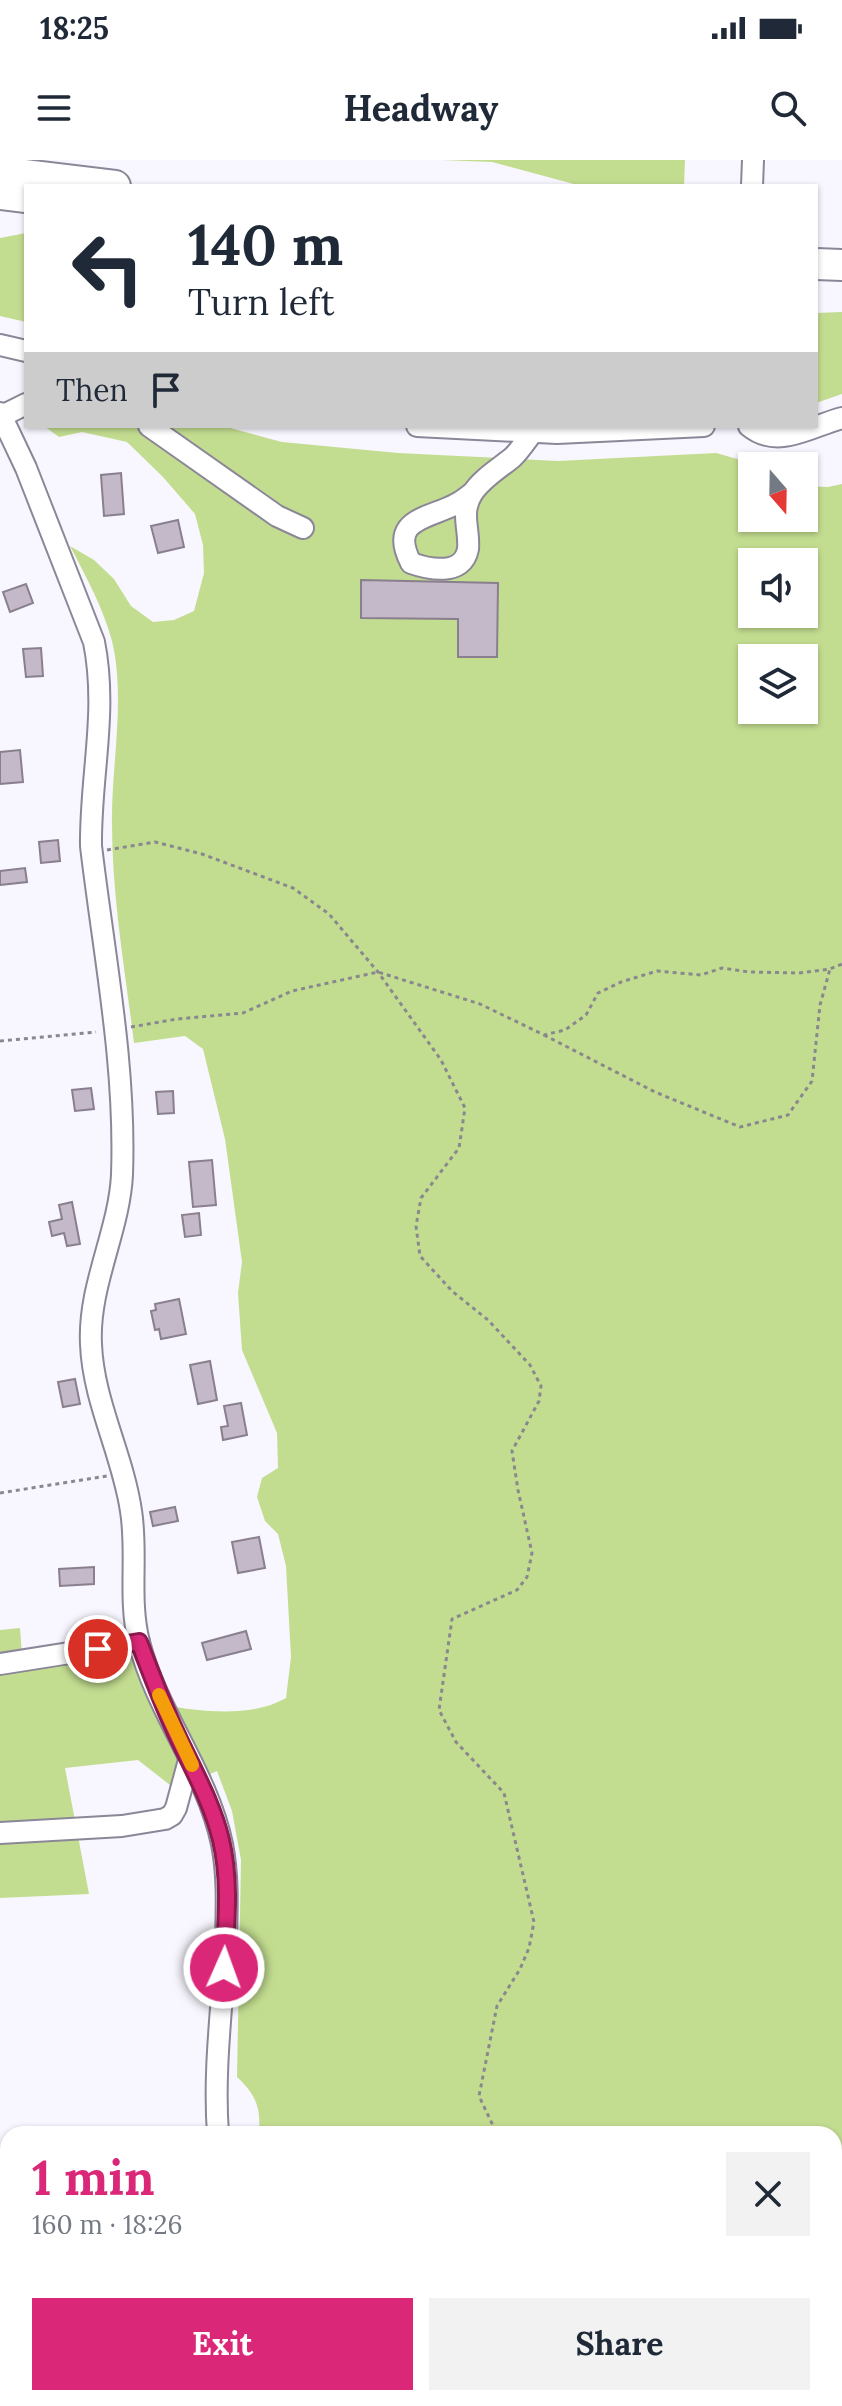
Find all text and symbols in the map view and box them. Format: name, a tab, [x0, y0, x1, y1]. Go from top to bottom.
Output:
text: 18:25	[40, 9, 109, 47]
text: Headway	[344, 85, 498, 131]
icon: menu	[32, 86, 76, 130]
icon: search	[766, 86, 810, 130]
text: 140 m	[188, 209, 343, 280]
icon: left	[56, 216, 160, 320]
text: Turn left	[188, 279, 335, 325]
icon: arrive	[144, 368, 188, 412]
text: Then	[56, 371, 128, 409]
north arrow	[738, 452, 818, 532]
map controls	[738, 452, 818, 724]
button: sound	[738, 548, 818, 628]
button: layers	[738, 644, 818, 724]
pin	[64, 1615, 132, 1683]
icon: arrive	[76, 1627, 120, 1671]
position arrow	[182, 1926, 266, 2010]
text: 1 min	[32, 2147, 155, 2208]
button: close	[726, 2152, 810, 2236]
text: 160 m · 18:26	[32, 2208, 182, 2241]
button: Exit	[32, 2298, 413, 2390]
button: Share	[429, 2298, 810, 2390]

